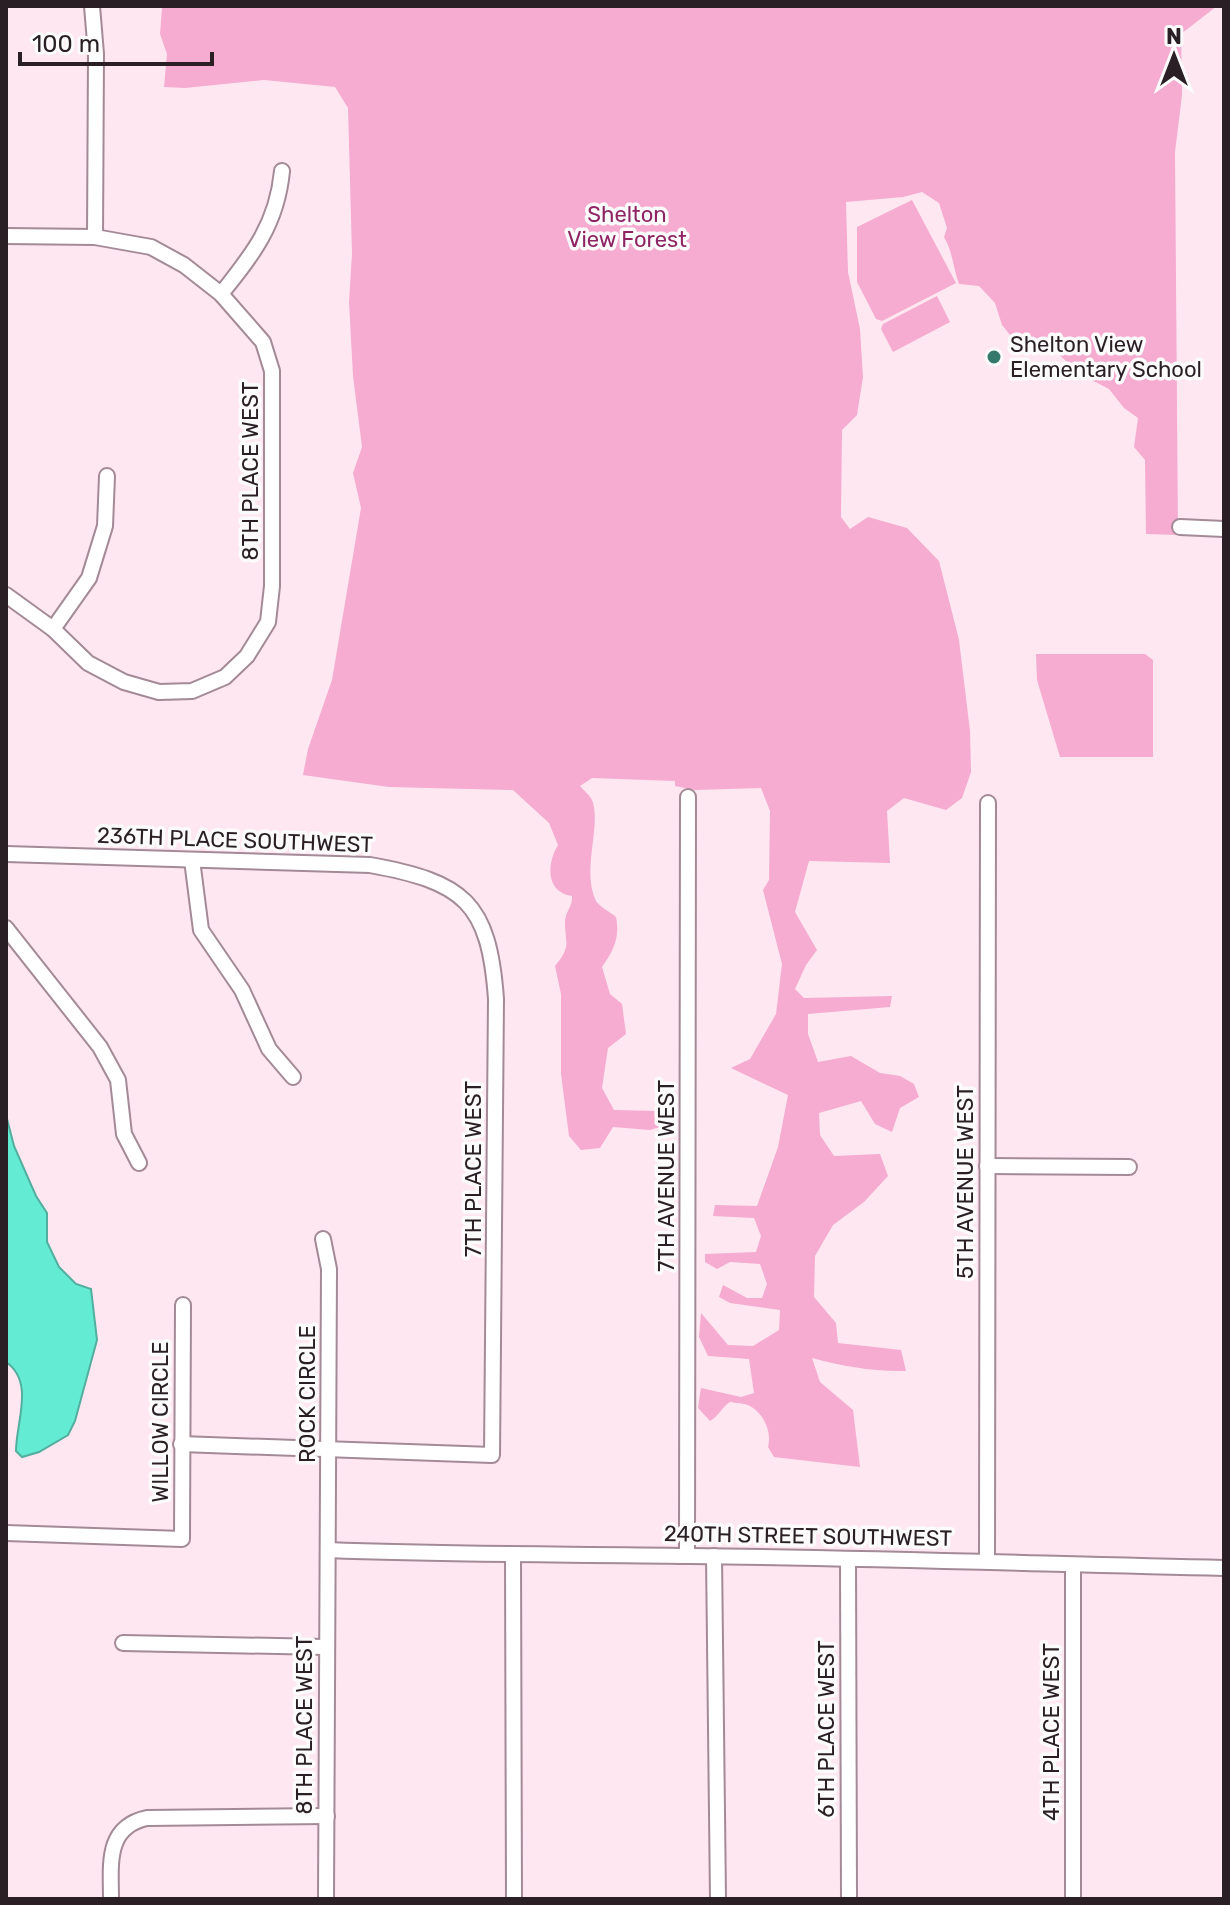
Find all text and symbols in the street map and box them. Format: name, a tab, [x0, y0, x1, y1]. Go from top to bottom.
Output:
scale bar	[20, 16, 212, 66]
north arrow	[1134, 16, 1214, 96]
text: N	[1166, 23, 1182, 50]
text: 100 m	[32, 30, 100, 58]
park label: Shelton View Forest	[567, 201, 687, 253]
place label: Shelton View Elementary School	[1010, 331, 1202, 383]
marker: Shelton View Elementary School	[985, 348, 1003, 366]
street label: 8TH PLACE WEST	[237, 381, 264, 561]
street label: 236TH PLACE SOUTHWEST	[96, 822, 374, 858]
street label: 7TH AVENUE WEST	[653, 1080, 680, 1272]
street label: 7TH PLACE WEST	[460, 1081, 487, 1257]
street label: 5TH AVENUE WEST	[952, 1085, 979, 1279]
street label: ROCK CIRCLE	[294, 1325, 321, 1463]
street label: WILLOW CIRCLE	[147, 1342, 174, 1502]
street label: 240TH STREET SOUTHWEST	[664, 1520, 953, 1552]
street label: 8TH PLACE WEST	[291, 1635, 318, 1815]
street label: 6TH PLACE WEST	[813, 1640, 840, 1818]
street label: 4TH PLACE WEST	[1038, 1643, 1065, 1821]

